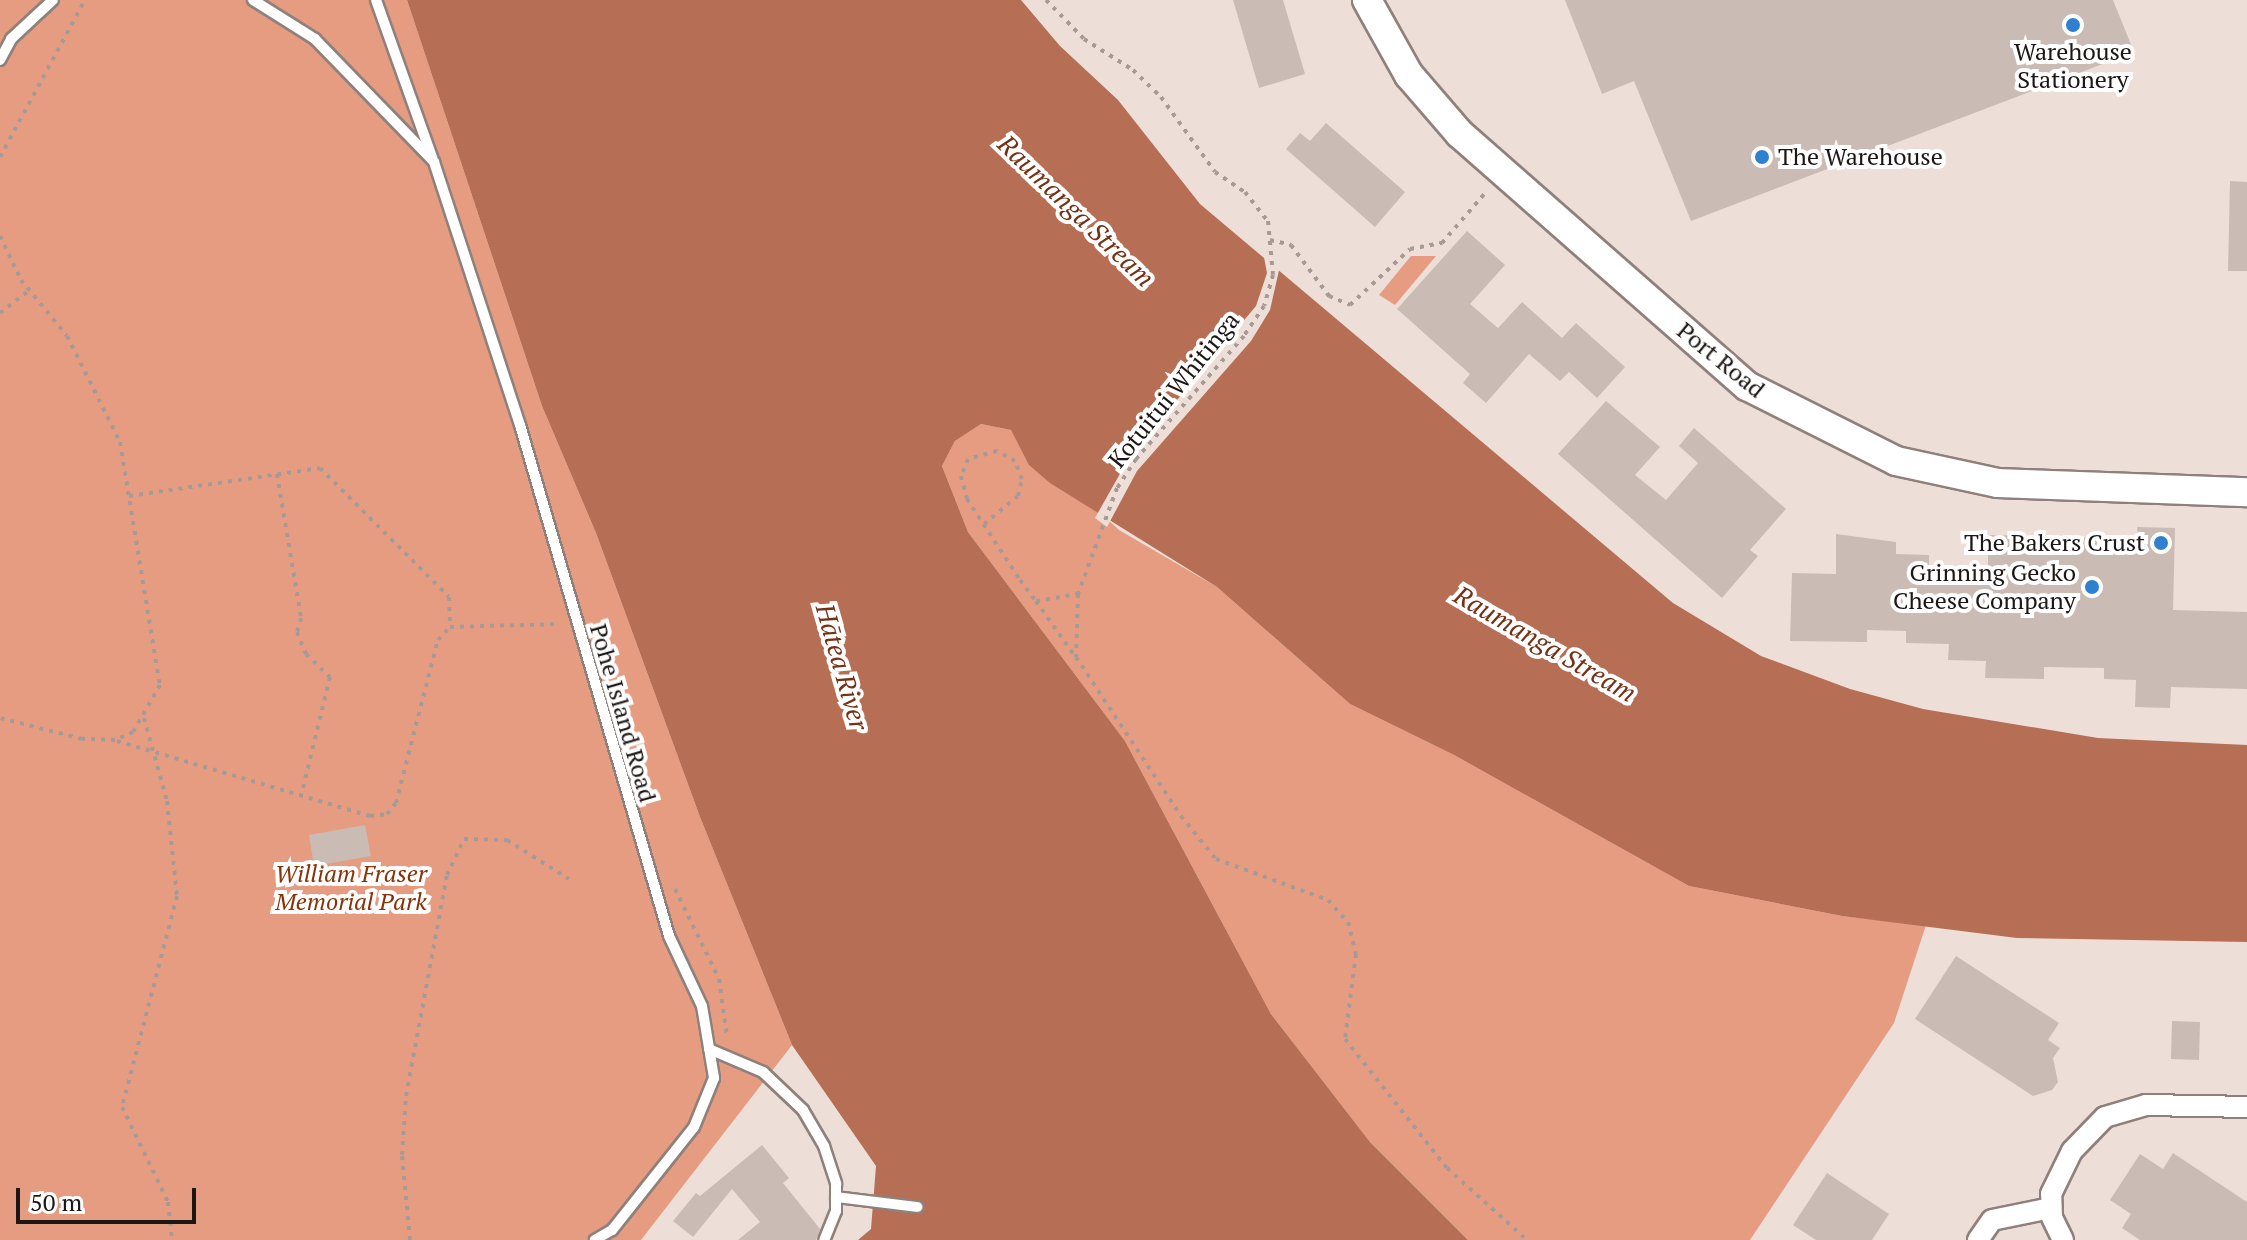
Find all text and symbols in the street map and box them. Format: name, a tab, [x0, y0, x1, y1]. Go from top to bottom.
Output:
marker: Warehouse Stationery	[2064, 16, 2082, 34]
place label: Warehouse Stationery	[2014, 38, 2132, 94]
water label: Raumanga Stream	[991, 129, 1161, 293]
place label: The Warehouse	[1778, 143, 1943, 171]
marker: The Warehouse	[1753, 148, 1771, 166]
street label: Kotuitui Whitinga	[1102, 306, 1246, 474]
street label: Port Road	[1671, 316, 1771, 404]
place label: The Bakers Crust	[1964, 529, 2145, 557]
marker: The Bakers Crust	[2152, 534, 2170, 552]
place label: Grinning Gecko Cheese Company	[1893, 559, 2076, 615]
marker: Grinning Gecko Cheese Company	[2083, 578, 2101, 596]
water label: Raumanga Stream	[1448, 579, 1642, 709]
water label: Hātea River	[809, 600, 875, 734]
street label: Pohe Island Road	[584, 621, 662, 805]
park label: William Fraser Memorial Park	[275, 860, 427, 916]
scale bar	[20, 1172, 200, 1222]
text: 50 m	[30, 1186, 82, 1218]

